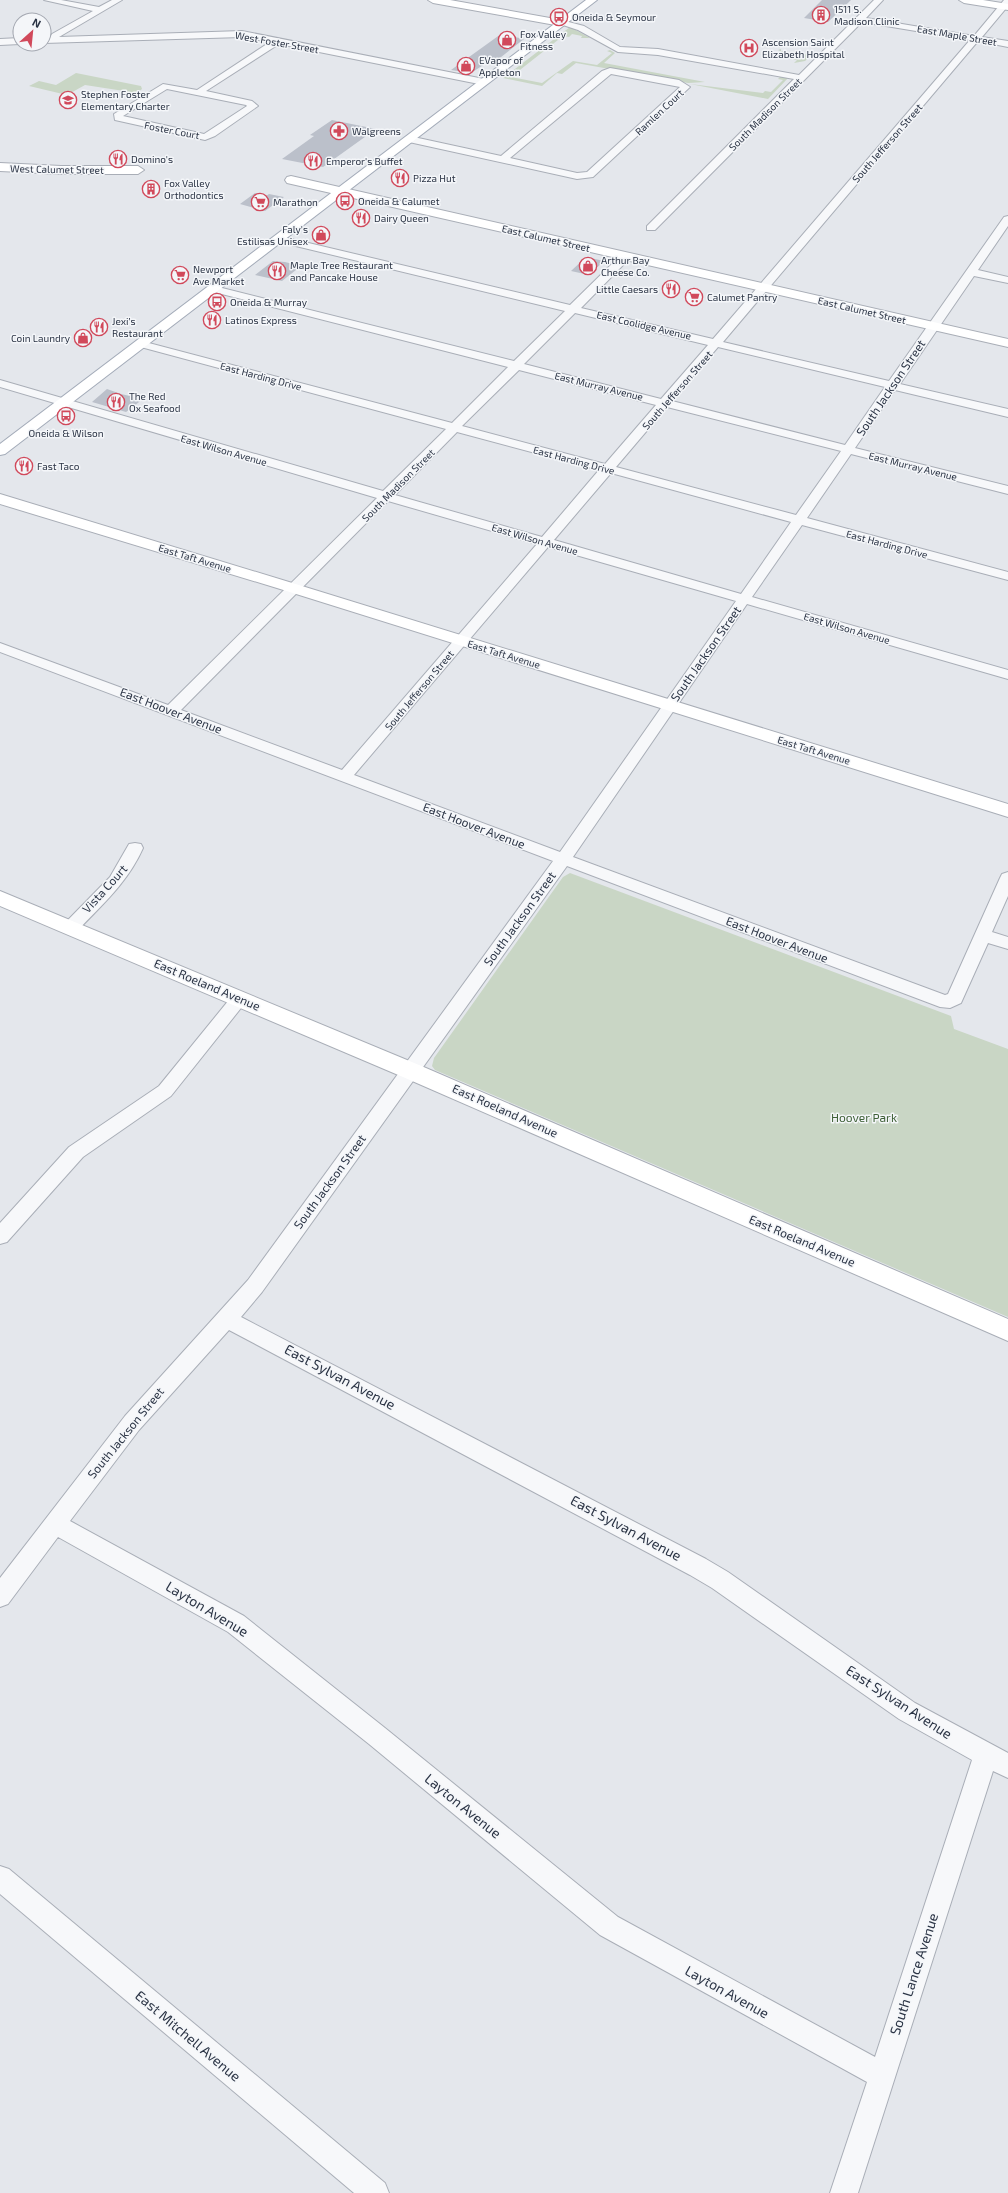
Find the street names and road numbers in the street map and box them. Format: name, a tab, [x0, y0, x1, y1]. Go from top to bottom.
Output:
street label: East Maple Street	[916, 22, 998, 48]
street label: West Foster Street	[234, 29, 320, 55]
street label: South Madison Street	[726, 75, 804, 153]
street label: Ramlen Court	[632, 86, 686, 137]
street label: South Jefferson Street	[850, 101, 925, 185]
street label: Foster Court	[143, 119, 201, 141]
street label: West Calumet Street	[10, 162, 104, 176]
street label: East Calumet Street	[501, 222, 591, 254]
street label: East Calumet Street	[817, 294, 907, 326]
street label: East Coolidge Avenue	[595, 308, 693, 342]
street label: South Jackson Street	[853, 336, 928, 438]
street label: South Jefferson Street	[640, 348, 715, 432]
street label: East Harding Drive	[219, 359, 303, 393]
street label: East Murray Avenue	[554, 369, 644, 403]
street label: East Wilson Avenue	[180, 432, 268, 468]
street label: East Harding Drive	[532, 443, 616, 477]
street label: South Madison Street	[359, 446, 437, 524]
street label: East Murray Avenue	[868, 449, 958, 483]
street label: East Wilson Avenue	[491, 521, 579, 557]
street label: East Harding Drive	[845, 527, 929, 561]
street label: East Taft Avenue	[157, 541, 233, 575]
street label: South Jackson Street	[667, 603, 744, 704]
street label: East Wilson Avenue	[803, 610, 891, 646]
street label: East Taft Avenue	[466, 637, 542, 671]
street label: South Jefferson Street	[382, 648, 456, 732]
street label: East Hoover Avenue	[118, 684, 224, 736]
street label: East Taft Avenue	[776, 733, 852, 767]
street label: East Hoover Avenue	[421, 799, 527, 851]
street label: Vista Court	[79, 861, 130, 915]
street label: South Jackson Street	[480, 868, 558, 968]
street label: East Hoover Avenue	[724, 913, 830, 965]
street label: East Roeland Avenue	[152, 955, 263, 1013]
street label: East Roeland Avenue	[451, 1081, 560, 1140]
street label: South Jackson Street	[290, 1131, 368, 1231]
street label: East Roeland Avenue	[747, 1211, 858, 1269]
street label: East Sylvan Avenue	[282, 1340, 399, 1413]
street label: South Jackson Street	[84, 1384, 166, 1481]
street label: East Sylvan Avenue	[568, 1491, 685, 1564]
street label: Layton Avenue	[163, 1577, 252, 1640]
street label: East Sylvan Avenue	[843, 1661, 955, 1742]
street label: Layton Avenue	[422, 1770, 505, 1842]
street label: South Lance Avenue	[886, 1911, 941, 2037]
street label: Layton Avenue	[682, 1961, 772, 2022]
street label: East Mitchell Avenue	[132, 1987, 244, 2085]

